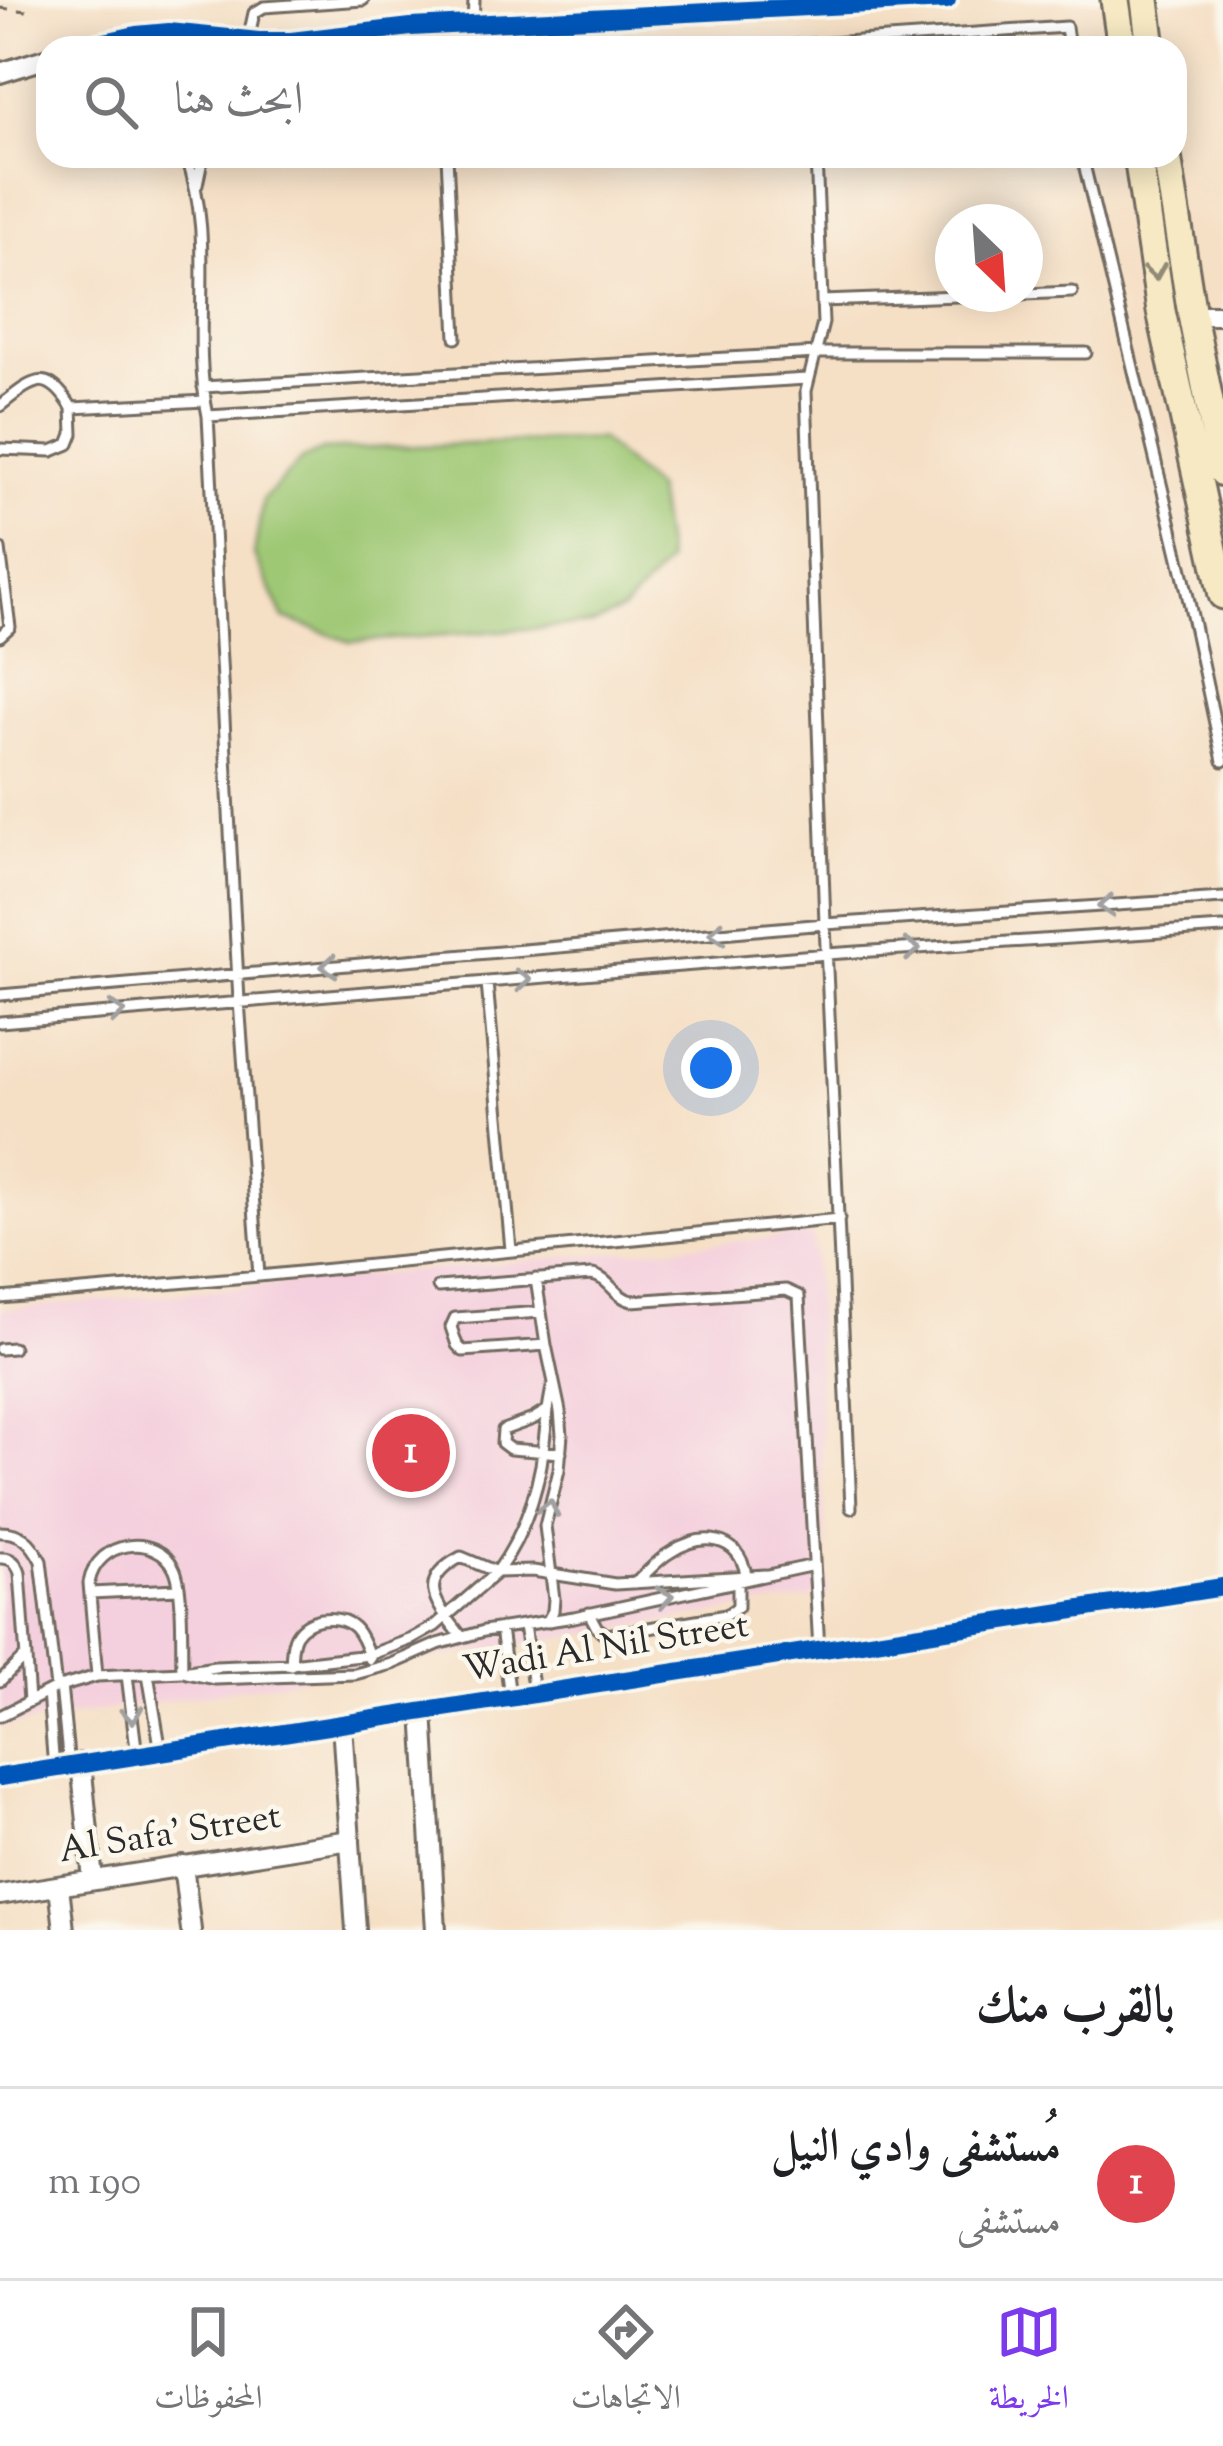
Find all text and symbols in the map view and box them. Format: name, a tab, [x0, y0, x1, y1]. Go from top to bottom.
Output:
search box	[36, 36, 1187, 168]
icon: search	[78, 69, 144, 135]
text: ابحث هنا	[174, 70, 304, 135]
north arrow	[935, 204, 1043, 312]
one-way arrow	[1141, 262, 1167, 282]
one-way arrow	[1096, 892, 1115, 918]
one-way arrow	[707, 920, 726, 946]
one-way arrow	[903, 936, 922, 962]
one-way arrow	[319, 953, 338, 978]
one-way arrow	[514, 967, 533, 993]
one-way arrow	[107, 1000, 126, 1025]
your location	[681, 1038, 741, 1098]
pin: 1	[372, 1408, 450, 1498]
one-way arrow	[536, 1498, 561, 1519]
one-way arrow	[655, 1585, 675, 1611]
street label: Wadi Al Nil Street	[459, 1601, 753, 1697]
one-way arrow	[118, 1705, 144, 1725]
street label: Al Safa' Street	[55, 1792, 285, 1878]
text: بالقرب منك	[976, 1972, 1175, 2045]
text: مُستشفى وادي النيل	[771, 2117, 1061, 2182]
text: 190 m	[48, 2156, 141, 2212]
text: 1	[1129, 2156, 1143, 2212]
text: مستشفى	[957, 2196, 1061, 2252]
tab: المحفوظات	[154, 2299, 263, 2429]
tab: الاتجاهات	[571, 2299, 681, 2429]
tab: الخريطة	[989, 2299, 1069, 2429]

